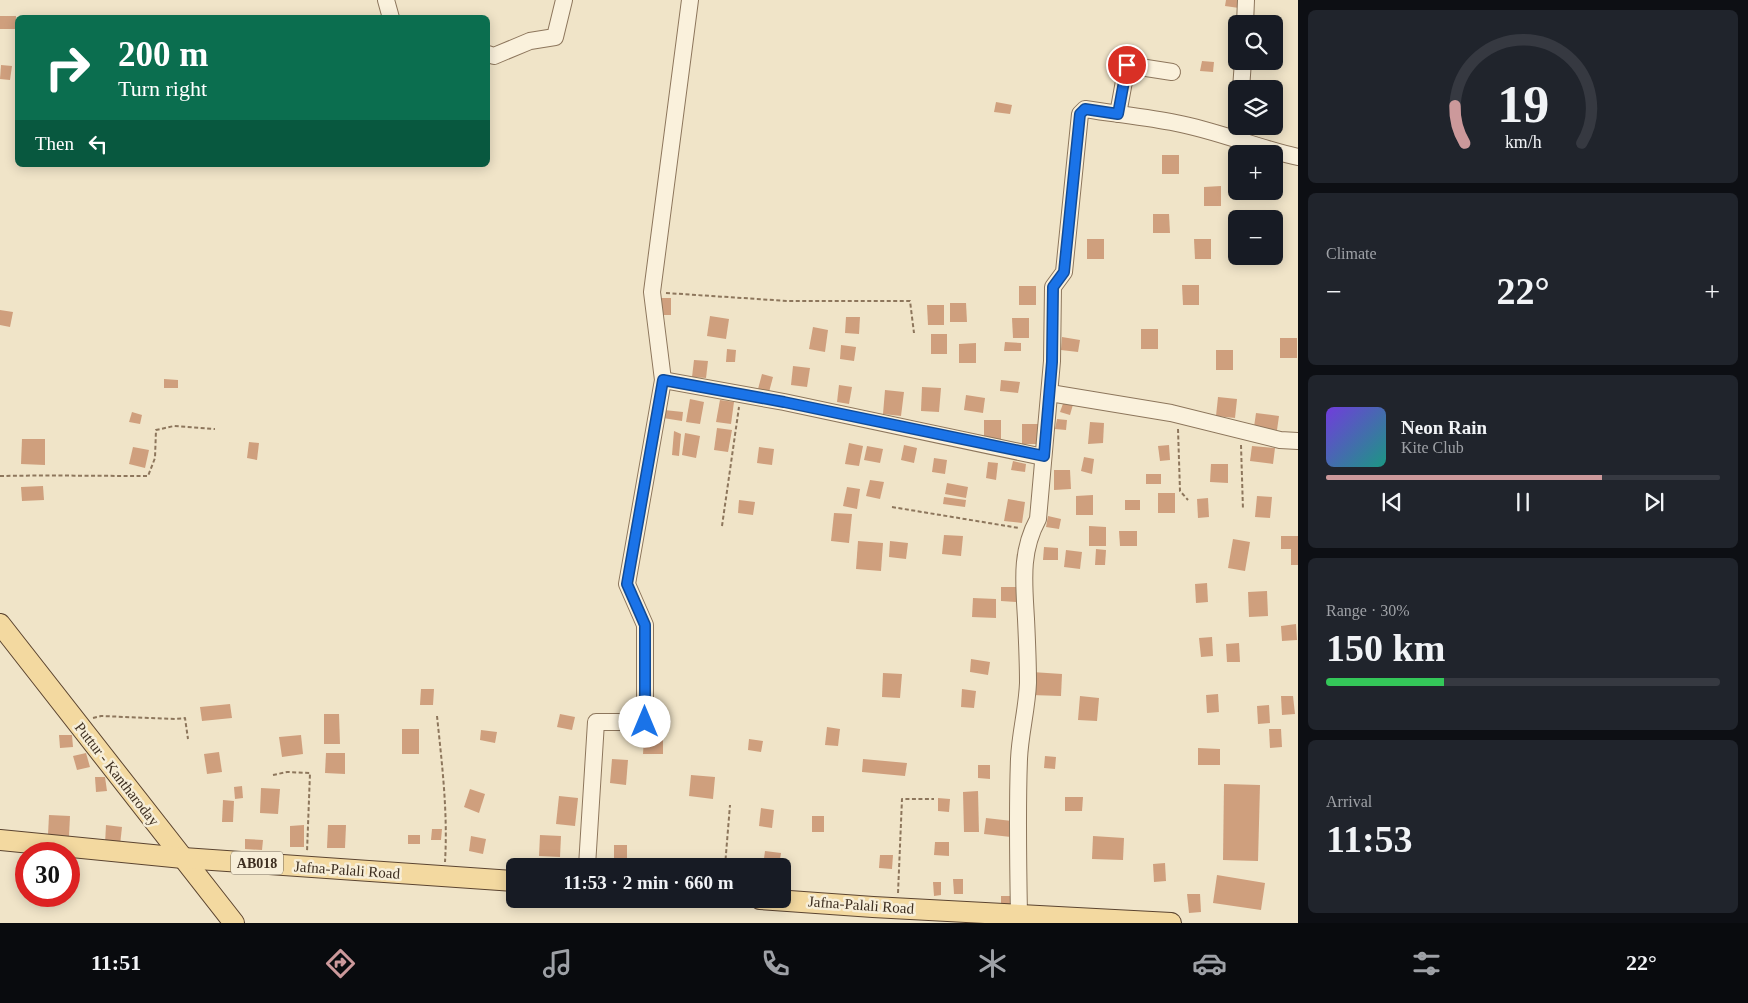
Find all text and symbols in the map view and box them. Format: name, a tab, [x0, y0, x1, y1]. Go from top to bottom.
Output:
map controls	[1228, 15, 1283, 265]
button: search	[1228, 15, 1283, 70]
icon: right	[35, 35, 100, 100]
text: 200 m	[118, 35, 208, 74]
pin	[1106, 44, 1148, 86]
icon: arrive	[1113, 51, 1141, 79]
text: Turn right	[118, 76, 207, 101]
text: 19	[1497, 76, 1549, 133]
button: layers	[1228, 80, 1283, 135]
icon: left	[84, 130, 112, 158]
text: km/h	[1505, 132, 1541, 152]
text: Then	[35, 133, 74, 154]
button: +	[1228, 145, 1283, 200]
button: −	[1228, 210, 1283, 265]
text: Climate	[1326, 245, 1377, 262]
text: 22°	[1496, 270, 1550, 312]
text: −	[1326, 276, 1342, 307]
text: +	[1704, 276, 1720, 307]
text: Neon Rain	[1401, 417, 1487, 438]
text: Kite Club	[1401, 439, 1464, 456]
icon: previous	[1378, 488, 1406, 516]
icon: pause	[1509, 488, 1537, 516]
icon: next	[1640, 488, 1668, 516]
text: Range · 30%	[1326, 602, 1410, 619]
text: 150 km	[1326, 627, 1445, 669]
position arrow	[618, 695, 670, 747]
street label: Puttur - Kantharoday	[72, 719, 163, 829]
text: Arrival	[1326, 793, 1372, 810]
text: 11:53	[1326, 818, 1413, 860]
speed limit sign: 30	[15, 842, 80, 907]
road number: AB018	[231, 851, 283, 874]
street label: Jafna-Palali Road	[293, 858, 401, 882]
text: 11:53 · 2 min · 660 m	[564, 872, 733, 893]
street label: Jafna-Palali Road	[807, 893, 915, 917]
icon: directions	[323, 946, 358, 981]
icon: music	[540, 946, 575, 981]
icon: phone	[758, 946, 793, 981]
icon: climate	[975, 946, 1010, 981]
icon: car	[1192, 946, 1227, 981]
icon: filters	[1409, 946, 1444, 981]
text: 11:51	[91, 950, 141, 975]
text: 22°	[1626, 950, 1657, 975]

